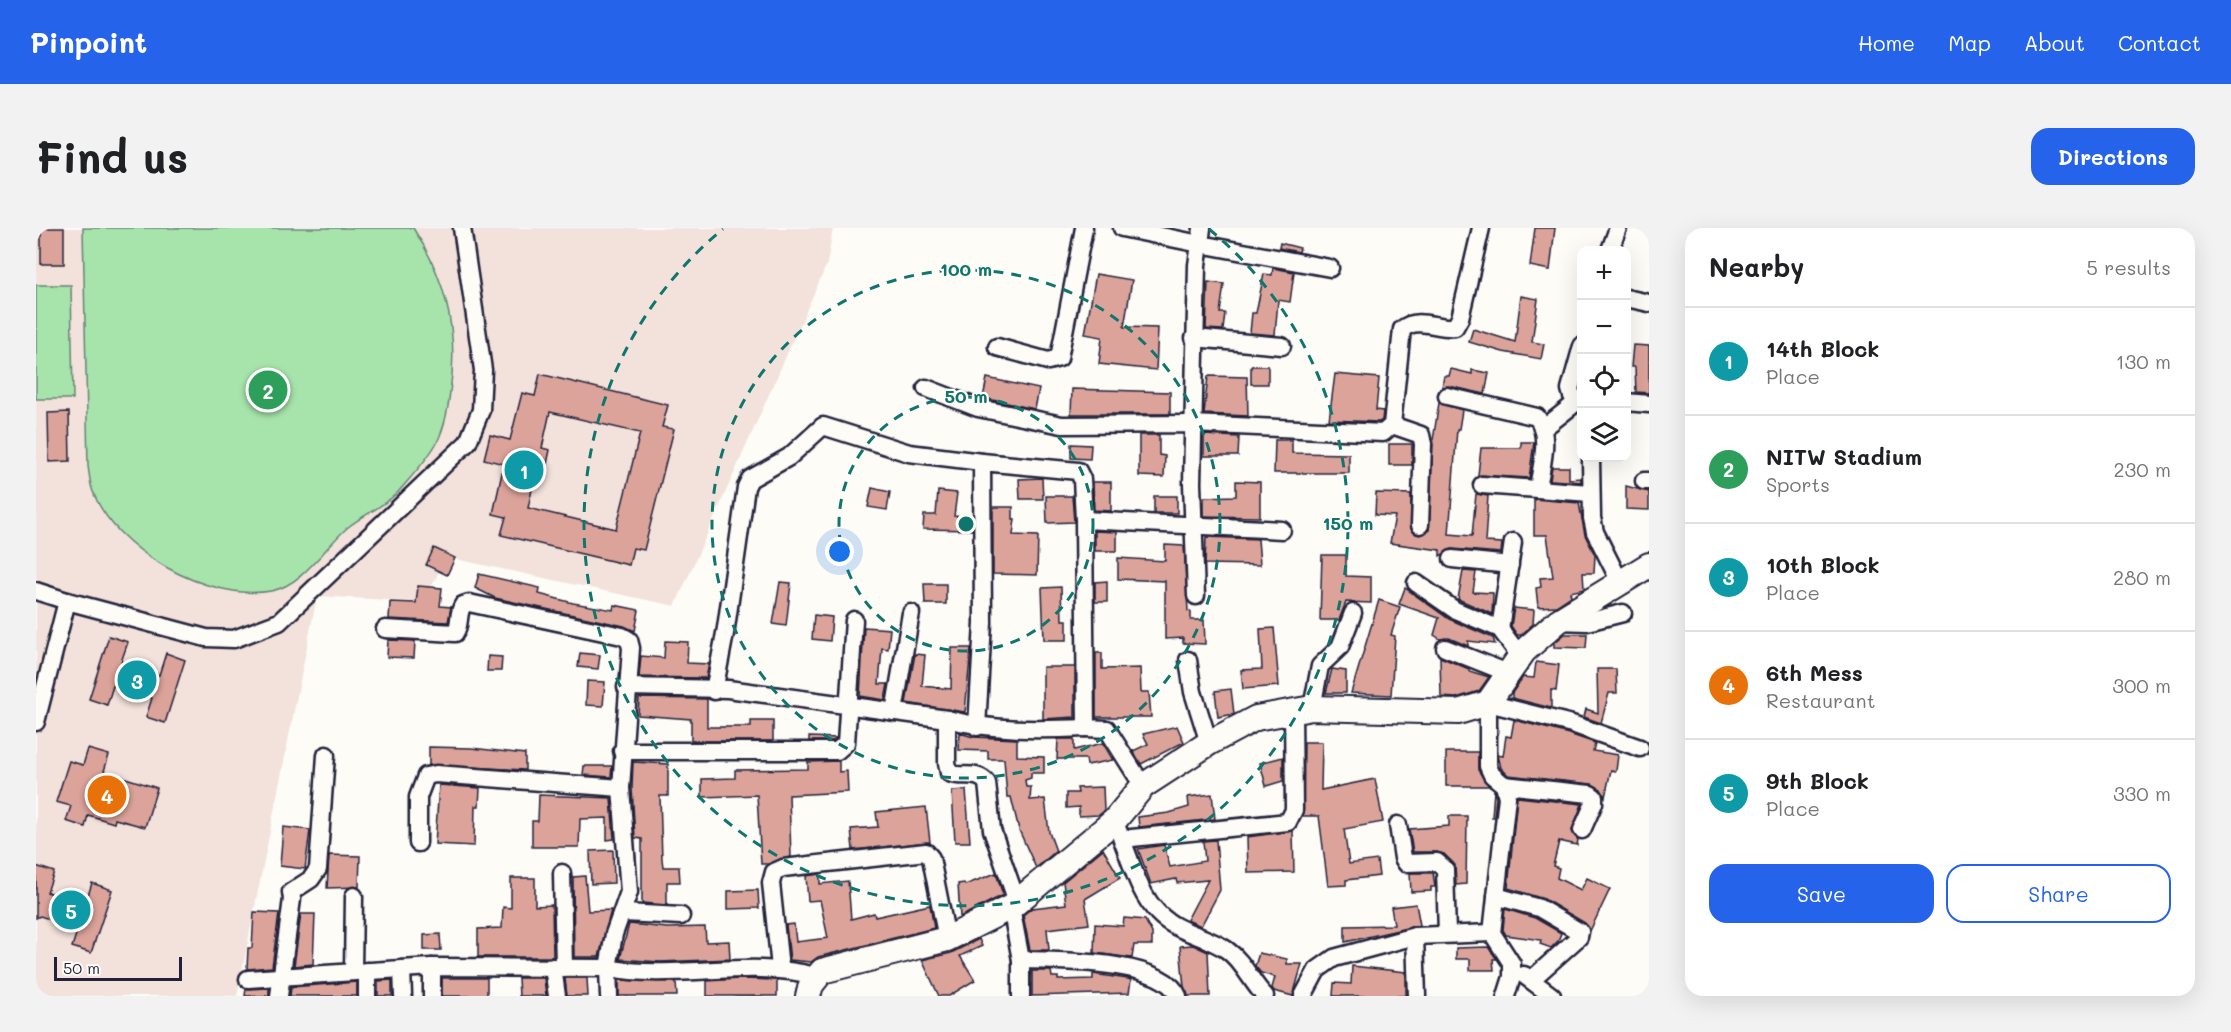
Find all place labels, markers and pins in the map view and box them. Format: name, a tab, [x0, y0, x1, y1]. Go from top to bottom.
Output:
pin: 2	[248, 368, 288, 412]
pin: 1	[504, 448, 544, 492]
centre of rings	[956, 514, 976, 534]
pin: 3	[118, 658, 156, 702]
pin: 4	[88, 772, 126, 818]
pin: 5	[51, 888, 90, 932]

